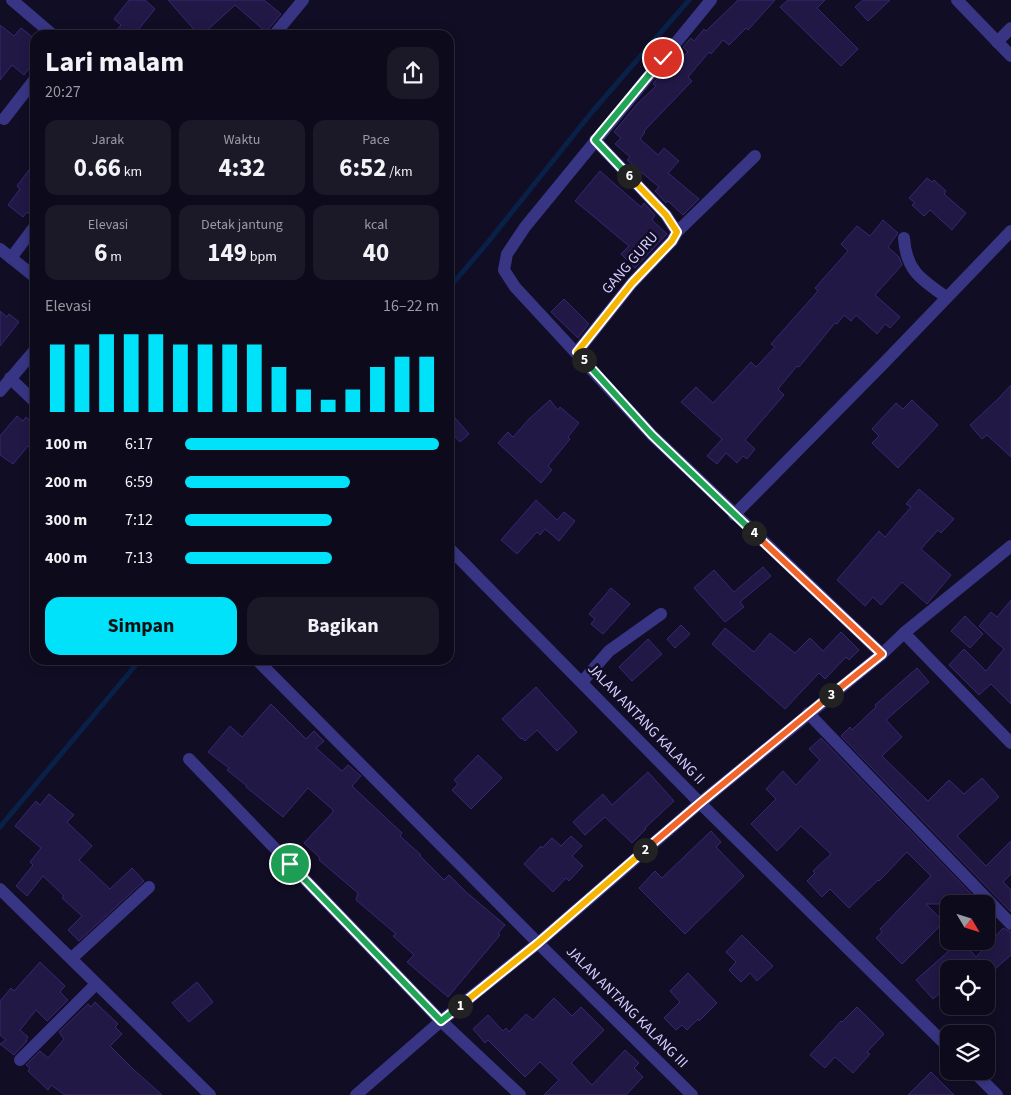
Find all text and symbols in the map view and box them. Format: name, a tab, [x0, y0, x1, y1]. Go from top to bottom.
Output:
pin	[642, 37, 684, 79]
text: Lari malam	[45, 42, 184, 82]
icon: check	[649, 44, 677, 72]
button: share	[387, 47, 439, 99]
text: 20:27	[45, 81, 81, 103]
text: Jarak	[92, 130, 124, 150]
text: Waktu	[224, 130, 260, 150]
text: Pace	[362, 130, 390, 150]
text: 0.66	[74, 150, 121, 186]
text: 4:32	[218, 150, 266, 186]
text: 6:52	[339, 150, 386, 186]
text: km	[121, 162, 142, 182]
text: /km	[386, 162, 413, 182]
pin: 6	[616, 164, 642, 188]
text: 6	[626, 166, 633, 186]
text: Elevasi	[88, 215, 128, 235]
text: Detak jantung	[201, 215, 283, 235]
text: kcal	[364, 215, 388, 235]
street label: GANG GURU	[597, 227, 663, 299]
text: 6	[94, 235, 107, 271]
text: 149	[207, 235, 247, 271]
text: 40	[363, 235, 389, 271]
text: m	[107, 247, 122, 267]
text: bpm	[247, 247, 277, 267]
text: Elevasi	[45, 295, 91, 317]
text: 16–22 m	[383, 295, 439, 317]
pin: 5	[572, 348, 596, 372]
text: 5	[581, 350, 588, 370]
text: 100 m	[45, 433, 87, 455]
text: 6:17	[125, 433, 153, 455]
text: 200 m	[45, 471, 87, 493]
text: 6:59	[125, 471, 153, 493]
text: 300 m	[45, 509, 87, 531]
text: 7:12	[125, 509, 153, 531]
pin: 4	[742, 520, 766, 546]
text: 4	[751, 523, 758, 543]
text: 400 m	[45, 547, 87, 569]
text: 7:13	[125, 547, 153, 569]
button: Simpan	[45, 597, 237, 655]
button: Bagikan	[247, 597, 439, 655]
street label: JALAN ANTANG KALANG II	[583, 659, 709, 789]
pin: 3	[818, 682, 844, 708]
text: 3	[828, 685, 835, 705]
pin: 2	[632, 838, 658, 862]
text: 2	[642, 840, 649, 860]
pin	[269, 843, 311, 885]
icon: arrive	[276, 850, 304, 878]
north arrow	[940, 895, 995, 950]
map controls	[940, 895, 995, 1080]
street label: JALAN ANTANG KALANG III	[561, 941, 693, 1073]
button: locate	[940, 960, 995, 1015]
pin: 1	[448, 994, 472, 1018]
text: 1	[457, 996, 464, 1016]
button: layers	[940, 1025, 995, 1080]

